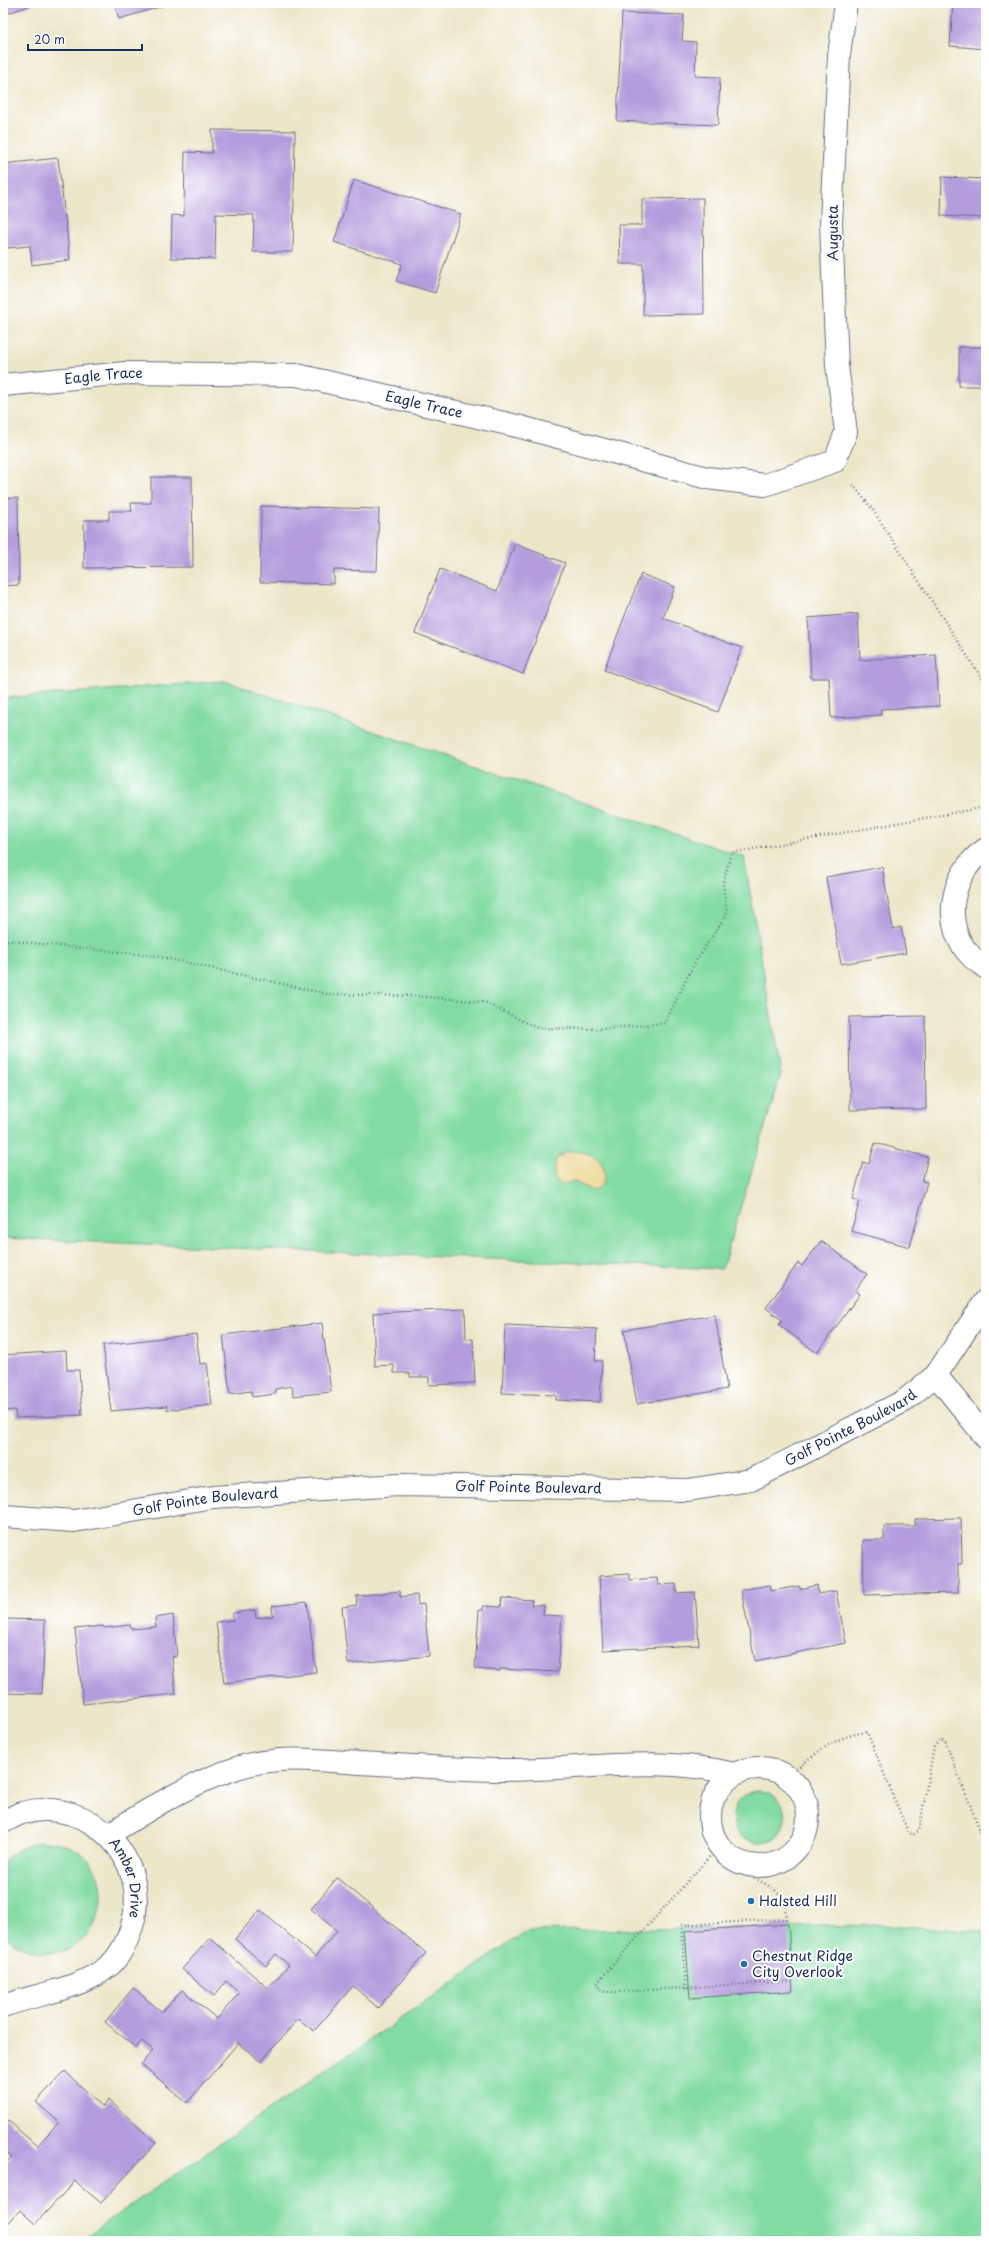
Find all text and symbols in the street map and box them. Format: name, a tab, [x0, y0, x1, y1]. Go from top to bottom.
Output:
scale bar	[28, 26, 142, 52]
text: 20 m	[34, 30, 65, 48]
street label: Augusta	[822, 205, 843, 261]
street label: Eagle Trace	[63, 362, 143, 389]
street label: Eagle Trace	[383, 385, 465, 423]
street label: Golf Pointe Boulevard	[781, 1384, 921, 1471]
street label: Golf Pointe Boulevard	[455, 1475, 602, 1499]
street label: Golf Pointe Boulevard	[131, 1482, 279, 1521]
street label: Amber Drive	[104, 1833, 147, 1920]
place label: Halsted Hill	[759, 1890, 837, 1911]
marker: Halsted Hill	[746, 1896, 756, 1906]
place label: Chestnut Ridge City Overlook	[752, 1945, 853, 1982]
marker: Chestnut Ridge City Overlook	[739, 1959, 749, 1969]

